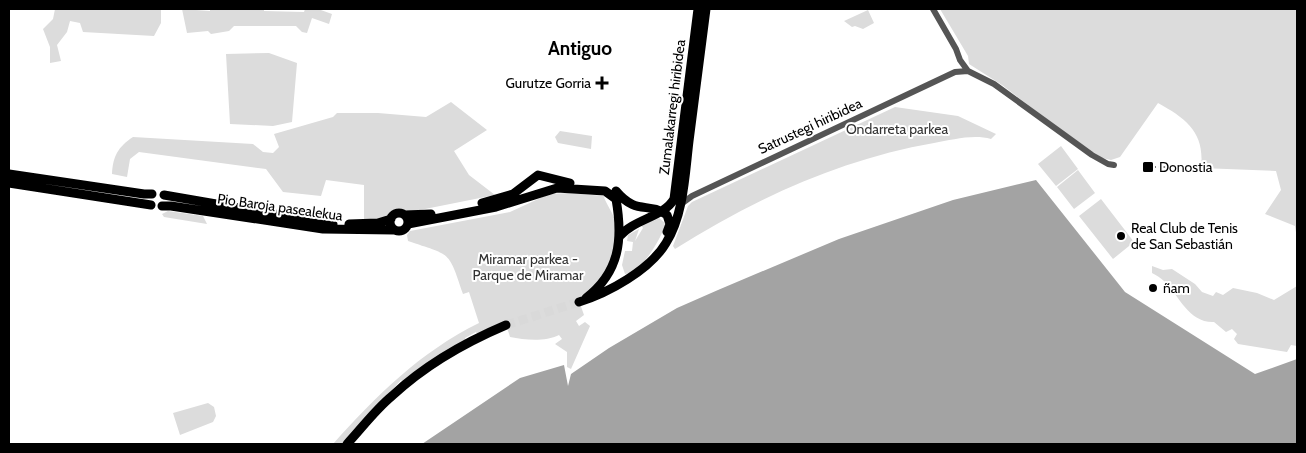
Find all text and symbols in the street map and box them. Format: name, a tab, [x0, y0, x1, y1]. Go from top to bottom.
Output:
district label: Antiguo	[548, 37, 612, 60]
street label: Zumalakarregi hiribidea	[655, 38, 689, 176]
place label: Gurutze Gorria	[506, 74, 591, 92]
marker: Gurutze Gorria	[595, 76, 609, 90]
street label: Satrustegi hiribidea	[755, 94, 865, 158]
park label: Ondarreta parkea	[846, 120, 948, 138]
place label: Donostia	[1159, 158, 1213, 176]
marker: Donostia	[1141, 160, 1155, 174]
street label: Pio Baroja pasealekua	[216, 189, 344, 225]
place label: Real Club de Tenis de San Sebastián	[1131, 219, 1238, 253]
marker: Real Club de Tenis de San Sebastián	[1115, 230, 1127, 242]
park label: Miramar parkea - Parque de Miramar	[473, 250, 584, 284]
place label: ñam	[1163, 279, 1190, 297]
marker: ñam	[1147, 282, 1159, 294]

